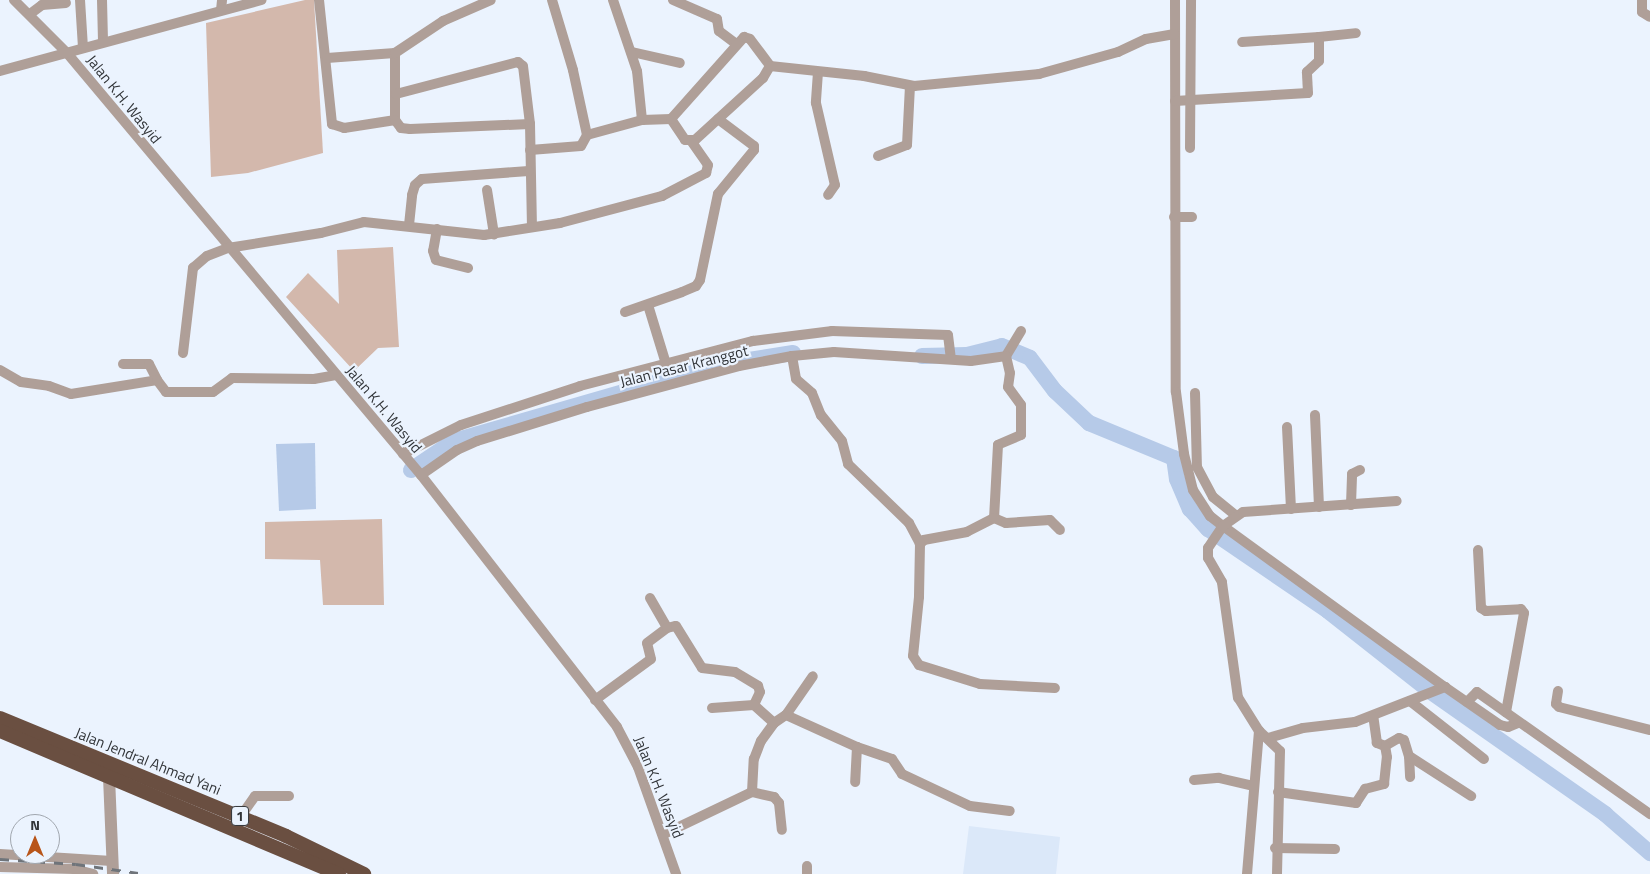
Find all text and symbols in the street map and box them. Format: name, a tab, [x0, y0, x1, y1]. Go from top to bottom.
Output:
street label: Jalan K.H. Wasyid	[83, 51, 165, 147]
street label: Jalan Pasar Kranggot	[618, 341, 750, 391]
street label: Jalan K.H. Wasyid	[342, 362, 426, 456]
street label: Jalan Jendral Ahmad Yani	[72, 723, 224, 799]
street label: Jalan K.H. Wasyid	[630, 733, 688, 841]
road number: 1	[230, 804, 250, 828]
north arrow	[10, 814, 60, 864]
text: N	[30, 814, 40, 835]

